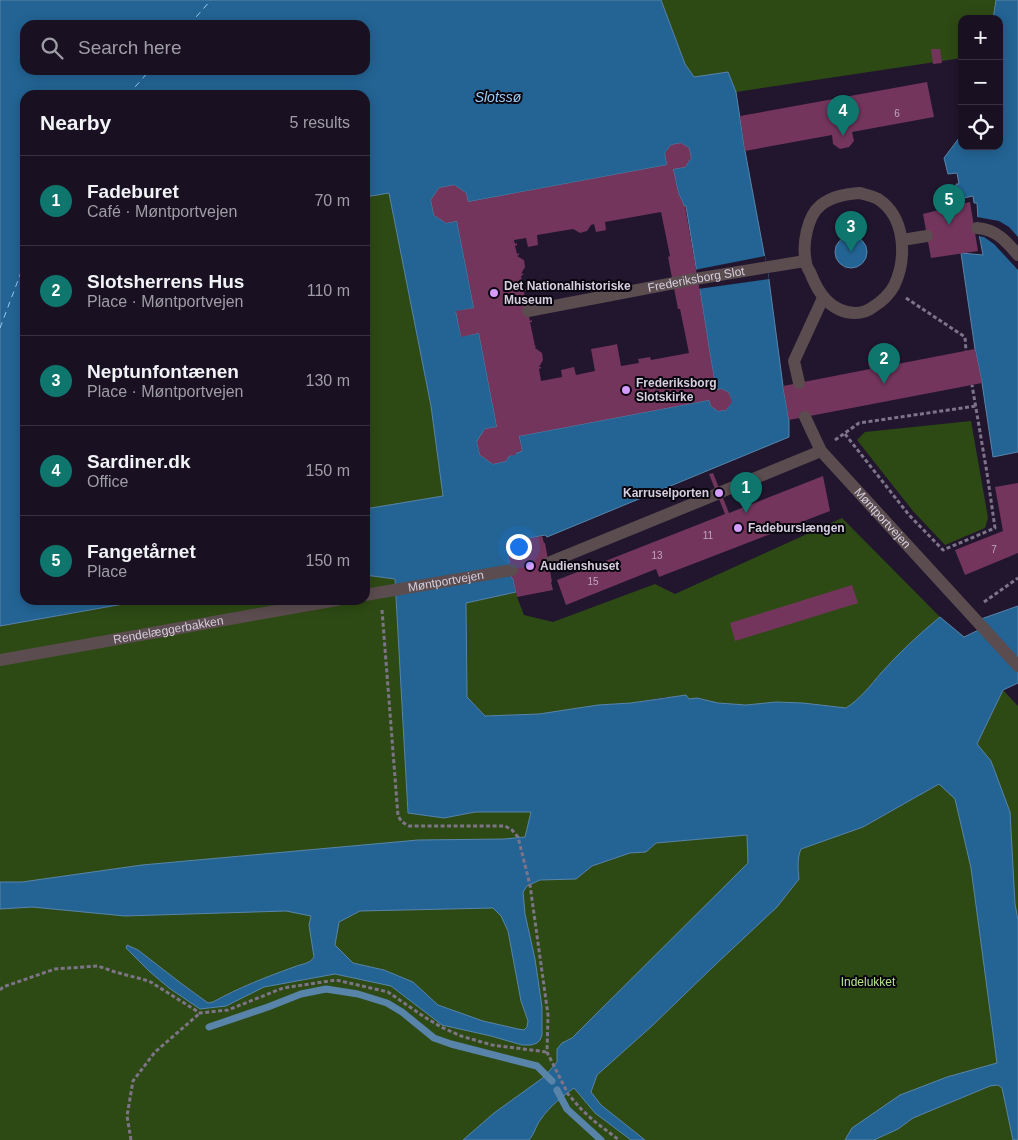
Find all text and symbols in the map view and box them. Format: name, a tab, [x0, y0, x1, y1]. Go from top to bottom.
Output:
map controls	[958, 15, 1003, 150]
button: +	[958, 15, 1003, 60]
search box	[20, 20, 370, 75]
icon: search	[38, 34, 66, 62]
text: Search here	[78, 37, 182, 58]
button: −	[958, 60, 1003, 105]
water label: Slotssø	[475, 89, 522, 105]
pin: 4	[827, 95, 859, 136]
button: locate	[958, 105, 1003, 150]
house number: 6	[894, 108, 900, 119]
text: Nearby	[40, 111, 111, 134]
text: 5 results	[290, 114, 350, 131]
text: Fadeburet	[87, 181, 179, 202]
pin: 5	[933, 184, 965, 225]
text: 1	[52, 192, 60, 209]
text: 70 m	[314, 192, 350, 209]
text: Café · Møntportvejen	[87, 203, 237, 220]
pin: 3	[835, 211, 867, 252]
street label: Frederiksborg Slot	[646, 264, 746, 295]
text: Slotsherrens Hus	[87, 271, 244, 292]
place label: Det Nationalhistoriske Museum	[504, 279, 631, 307]
text: 2	[52, 282, 60, 299]
text: 110 m	[307, 282, 350, 299]
marker: Det Nationalhistoriske Museum	[488, 287, 500, 299]
text: Place · Møntportvejen	[87, 293, 244, 310]
pin: 2	[868, 343, 900, 384]
text: Neptunfontænen	[87, 361, 239, 382]
text: 3	[52, 372, 60, 389]
text: 130 m	[306, 372, 350, 389]
place label: Frederiksborg Slotskirke	[636, 376, 717, 404]
text: Place · Møntportvejen	[87, 383, 244, 400]
marker: Frederiksborg Slotskirke	[620, 384, 632, 396]
text: Sardiner.dk	[87, 451, 191, 472]
text: 4	[52, 462, 60, 479]
text: 150 m	[306, 462, 350, 479]
pin: 1	[730, 472, 762, 513]
text: Office	[87, 473, 129, 490]
street label: Møntportvejen	[851, 485, 914, 551]
place label: Karruselporten	[623, 486, 709, 500]
marker: Karruselporten	[713, 487, 725, 499]
place label: Fadeburslængen	[748, 521, 845, 535]
marker: Fadeburslængen	[732, 522, 744, 534]
house number: 11	[703, 530, 714, 541]
your location	[506, 534, 532, 560]
text: Fangetårnet	[87, 541, 196, 562]
house number: 7	[991, 544, 997, 555]
house number: 13	[651, 550, 663, 561]
text: 5	[52, 552, 60, 569]
text: 150 m	[306, 552, 350, 569]
place label: Audienshuset	[540, 559, 619, 573]
marker: Audienshuset	[524, 560, 536, 572]
text: Place	[87, 563, 127, 580]
street label: Møntportvejen	[407, 568, 485, 595]
house number: 15	[587, 576, 599, 587]
street label: Rendelæggerbakken	[112, 613, 225, 647]
park label: Indelukket	[841, 975, 896, 989]

